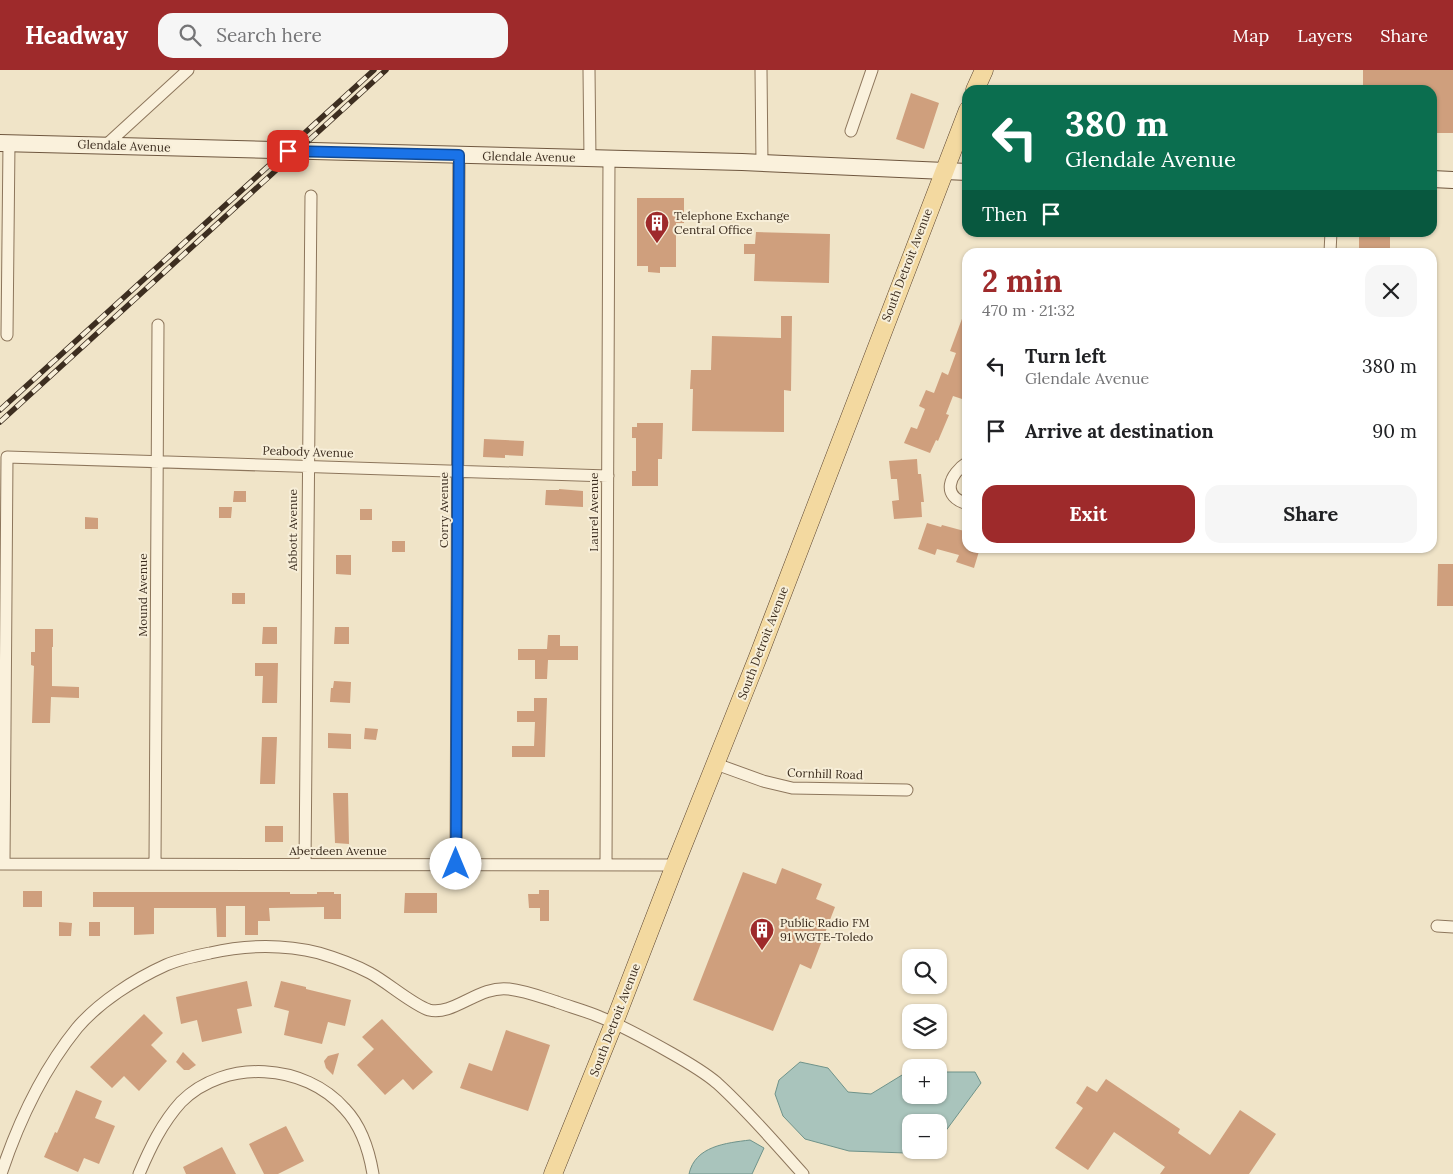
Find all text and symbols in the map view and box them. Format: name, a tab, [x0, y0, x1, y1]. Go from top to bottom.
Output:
search box	[158, 13, 508, 58]
text: Headway	[25, 20, 128, 51]
icon: search	[176, 21, 204, 49]
text: Search here	[216, 23, 322, 47]
text: Map	[1233, 24, 1269, 47]
text: Layers	[1297, 24, 1352, 47]
text: Share	[1380, 24, 1428, 47]
text: 380 m	[1065, 101, 1168, 146]
icon: left	[982, 105, 1047, 170]
pin	[267, 130, 309, 172]
street label: Glendale Avenue	[77, 136, 171, 155]
icon: arrive	[274, 137, 302, 165]
text: Glendale Avenue	[1065, 145, 1236, 173]
street label: Glendale Avenue	[482, 148, 576, 165]
icon: arrive	[1037, 200, 1065, 228]
text: Then	[982, 202, 1027, 226]
street label: South Detroit Avenue	[878, 206, 935, 324]
place label: Telephone Exchange Central Office	[674, 208, 790, 237]
building icon: Telephone Exchange Central Office	[644, 210, 670, 244]
text: 2 min	[982, 262, 1062, 300]
button: close	[1365, 265, 1417, 317]
text: 470 m · 21:32	[982, 300, 1075, 320]
text: Turn left	[1025, 344, 1106, 368]
icon: left	[982, 352, 1010, 380]
text: 380 m	[1362, 354, 1417, 378]
text: Glendale Avenue	[1025, 368, 1149, 388]
icon: arrive	[982, 417, 1010, 445]
text: Arrive at destination	[1025, 419, 1214, 443]
text: 90 m	[1372, 419, 1417, 443]
street label: Peabody Avenue	[262, 442, 354, 461]
street label: Corry Avenue	[436, 471, 451, 548]
street label: Laurel Avenue	[586, 472, 601, 552]
button: Exit	[982, 485, 1195, 543]
button: Share	[1205, 485, 1417, 543]
street label: Abbott Avenue	[285, 489, 300, 572]
street label: Mound Avenue	[135, 553, 150, 637]
street label: South Detroit Avenue	[734, 584, 791, 702]
street label: Cornhill Road	[787, 765, 863, 782]
position arrow	[429, 837, 481, 889]
street label: Aberdeen Avenue	[288, 843, 387, 858]
place label: Public Radio FM 91 WGTE-Toledo	[780, 915, 873, 944]
building icon: Public Radio FM 91 WGTE-Toledo	[749, 917, 775, 951]
map controls	[902, 949, 947, 1159]
button: search	[902, 949, 947, 994]
street label: South Detroit Avenue	[586, 961, 643, 1079]
button: layers	[902, 1004, 947, 1049]
button: +	[902, 1059, 947, 1104]
button: −	[902, 1114, 947, 1159]

